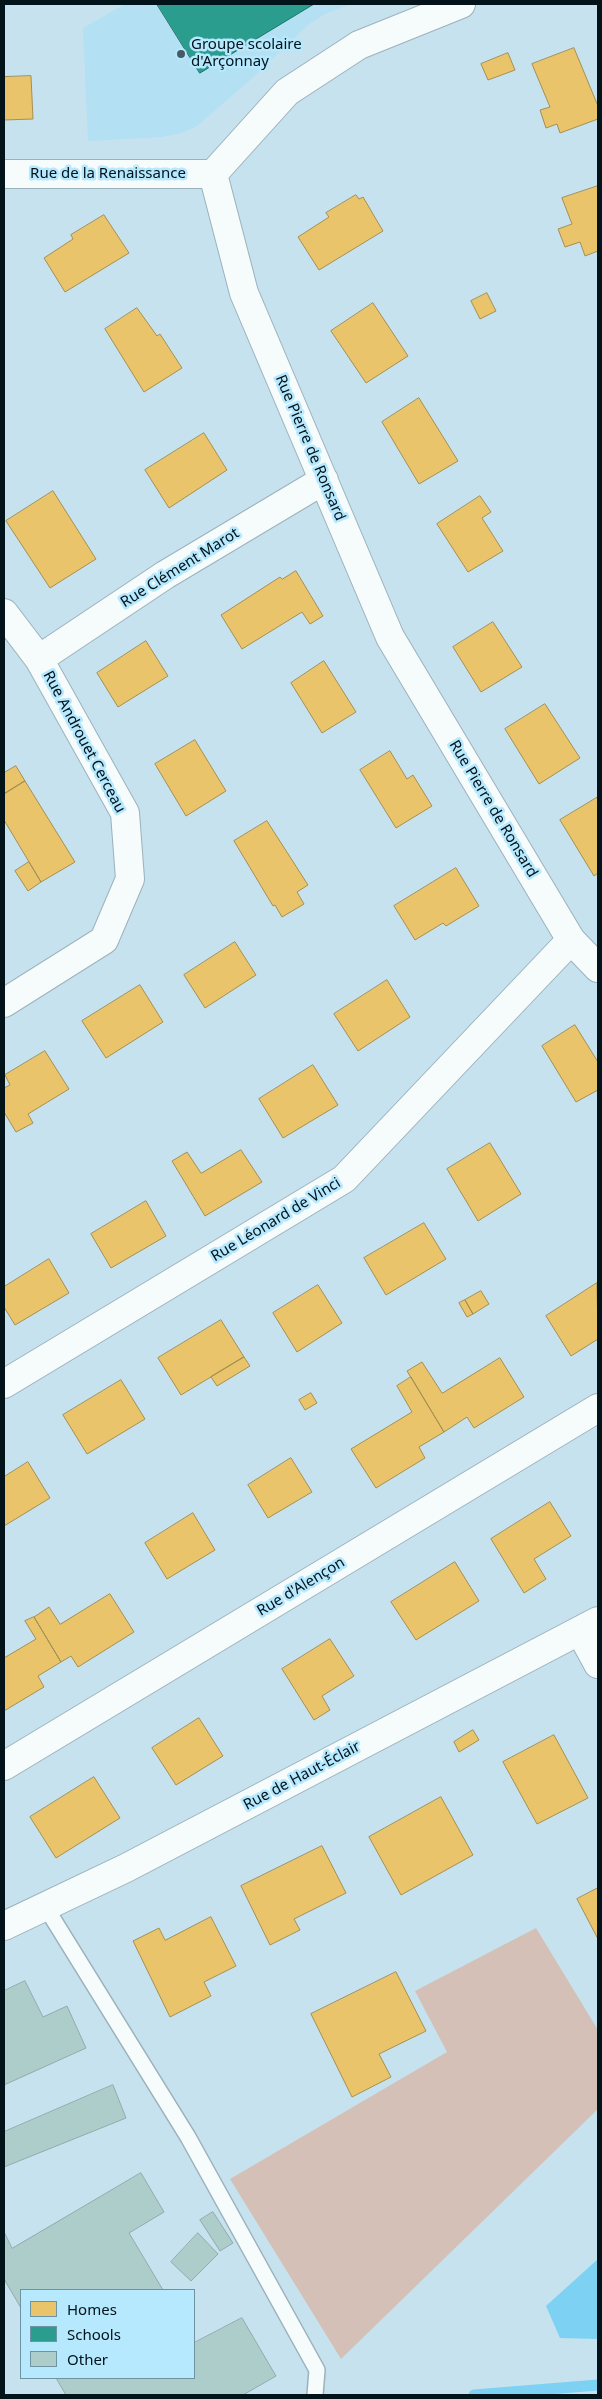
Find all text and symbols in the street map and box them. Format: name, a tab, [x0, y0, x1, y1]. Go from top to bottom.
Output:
place label: Groupe scolaire d'Arçonnay	[191, 36, 302, 71]
marker: Groupe scolaire d'Arçonnay	[175, 48, 187, 60]
street label: Rue de la Renaissance	[30, 165, 186, 183]
street label: Rue Pierre de Ronsard	[271, 372, 349, 524]
street label: Rue Clément Marot	[117, 524, 243, 612]
street label: Rue Androuet Cerceau	[39, 668, 129, 816]
street label: Rue Pierre de Ronsard	[445, 737, 541, 881]
street label: Rue Léonard de Vinci	[208, 1174, 344, 1266]
street label: Rue d'Alençon	[254, 1554, 348, 1620]
street label: Rue de Haut-Éclair	[241, 1738, 363, 1814]
legend	[20, 2289, 195, 2379]
text: Homes	[67, 2299, 117, 2319]
text: Schools	[67, 2324, 121, 2344]
text: Other	[67, 2349, 108, 2369]

